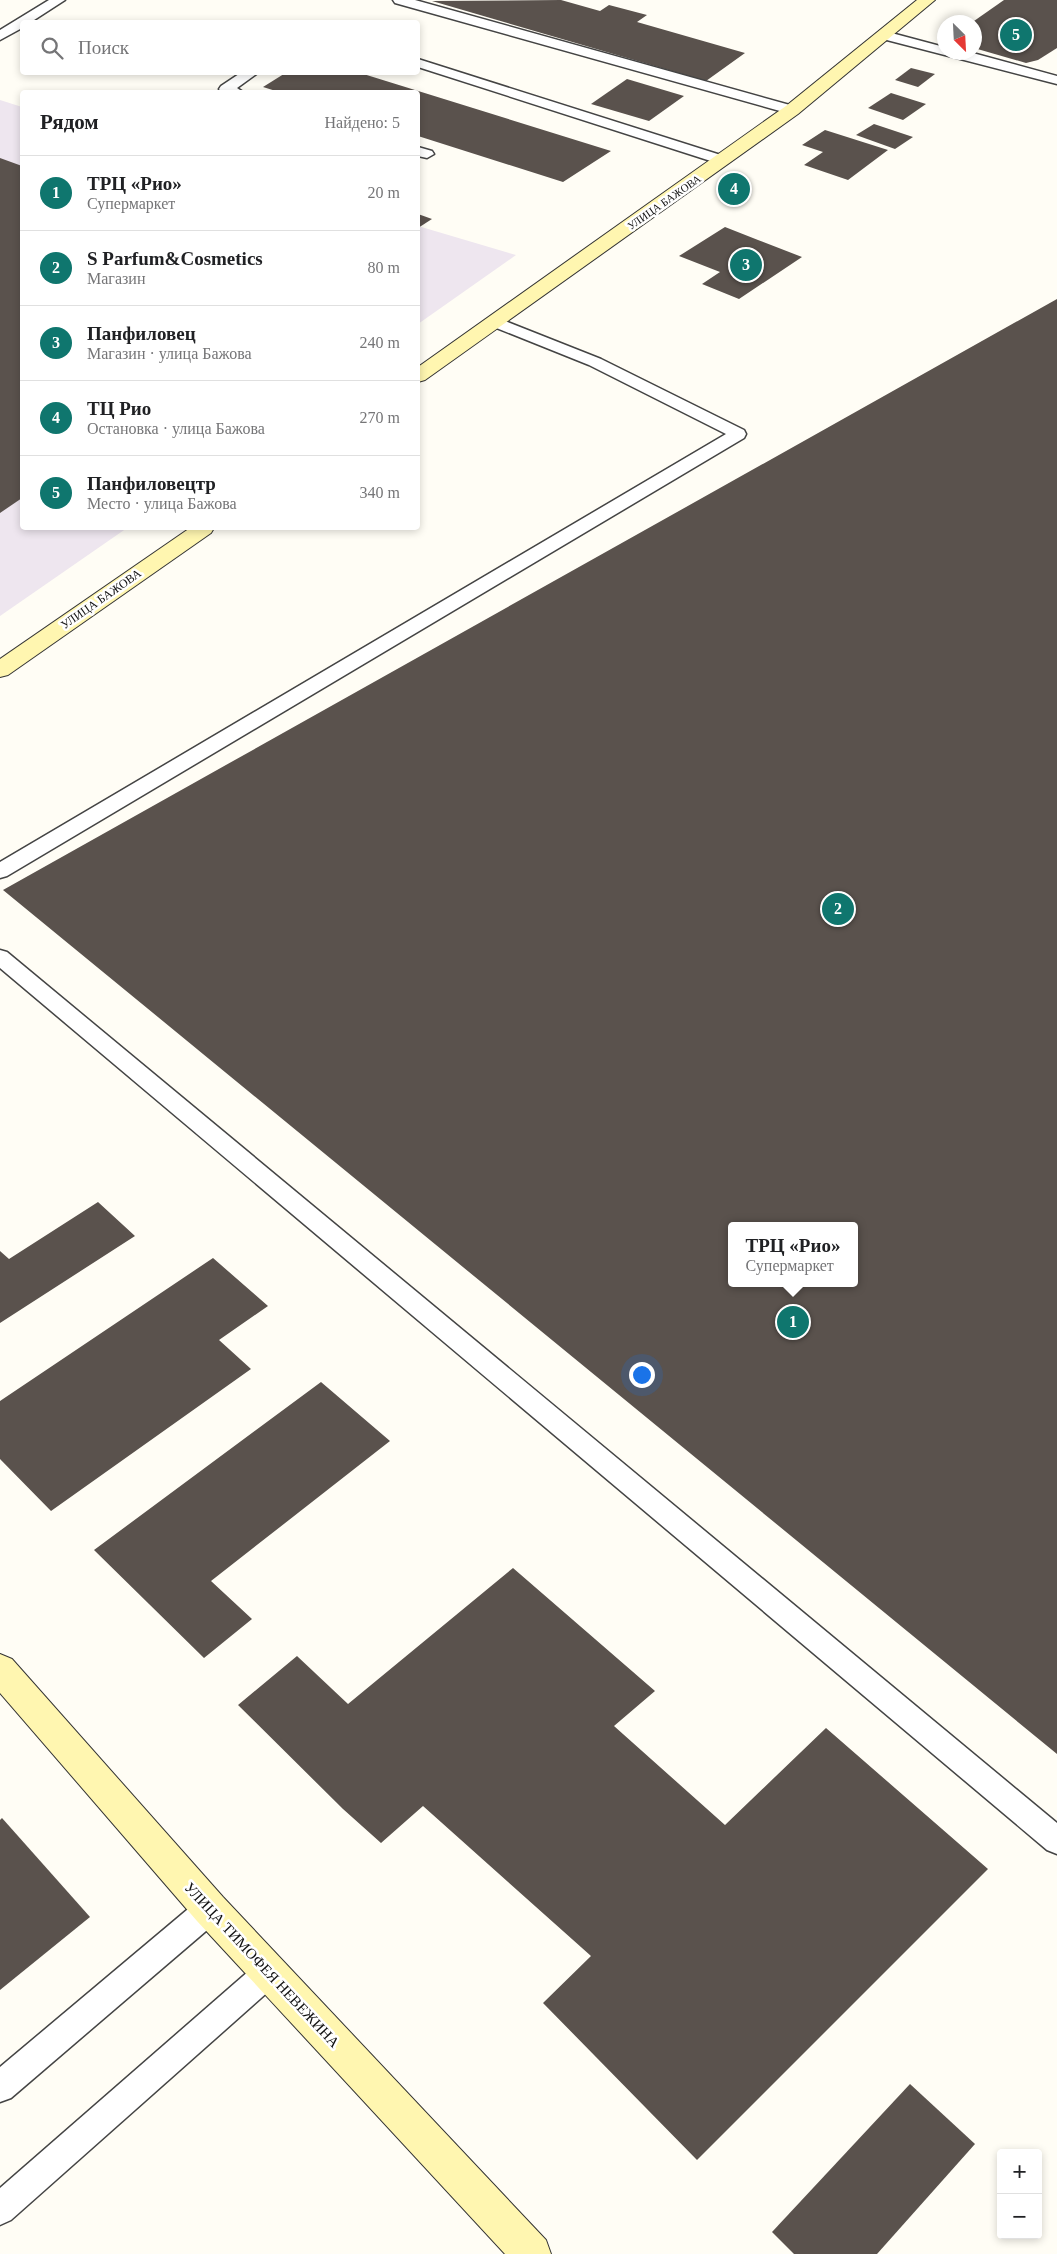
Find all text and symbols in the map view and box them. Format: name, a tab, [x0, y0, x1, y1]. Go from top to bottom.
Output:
north arrow	[937, 15, 982, 60]
pin: 5	[1000, 16, 1032, 54]
search box	[20, 20, 420, 75]
icon: search	[38, 34, 66, 62]
text: Поиск	[78, 37, 129, 58]
text: Рядом	[40, 110, 99, 134]
text: Найдено: 5	[325, 114, 400, 131]
pin: 4	[718, 170, 750, 208]
street label: УЛИЦА БАЖОВА	[625, 172, 703, 232]
text: ТРЦ «Рио»	[87, 173, 182, 194]
text: 1	[52, 184, 60, 201]
text: 20 m	[368, 184, 400, 201]
text: Супермаркет	[87, 195, 175, 212]
pin: 3	[730, 246, 762, 284]
text: S Parfum&Cosmetics	[87, 248, 263, 269]
text: 2	[52, 259, 60, 276]
text: 80 m	[368, 259, 400, 276]
text: Магазин	[87, 270, 145, 287]
text: Панфиловец	[87, 323, 196, 344]
text: 3	[52, 334, 60, 351]
text: 240 m	[360, 334, 400, 351]
text: Магазин · улица Бажова	[87, 345, 252, 362]
text: ТЦ Рио	[87, 398, 151, 419]
text: 4	[52, 409, 60, 426]
text: 270 m	[360, 409, 400, 426]
text: Остановка · улица Бажова	[87, 420, 265, 437]
text: Панфиловецтр	[87, 473, 216, 494]
text: 5	[52, 484, 60, 501]
text: 340 m	[360, 484, 400, 501]
text: Место · улица Бажова	[87, 495, 237, 512]
street label: УЛИЦА БАЖОВА	[58, 566, 144, 632]
pin: 2	[822, 890, 854, 928]
popup	[728, 1222, 858, 1287]
text: ТРЦ «Рио»	[746, 1235, 840, 1256]
text: Супермаркет	[746, 1257, 834, 1274]
pin: 1	[777, 1303, 809, 1341]
your location	[629, 1362, 655, 1388]
street label: УЛИЦА ТИМОФЕЯ НЕВЕЖИНА	[181, 1879, 343, 2051]
map controls	[997, 2149, 1042, 2239]
button: +	[997, 2149, 1042, 2194]
button: −	[997, 2194, 1042, 2239]

